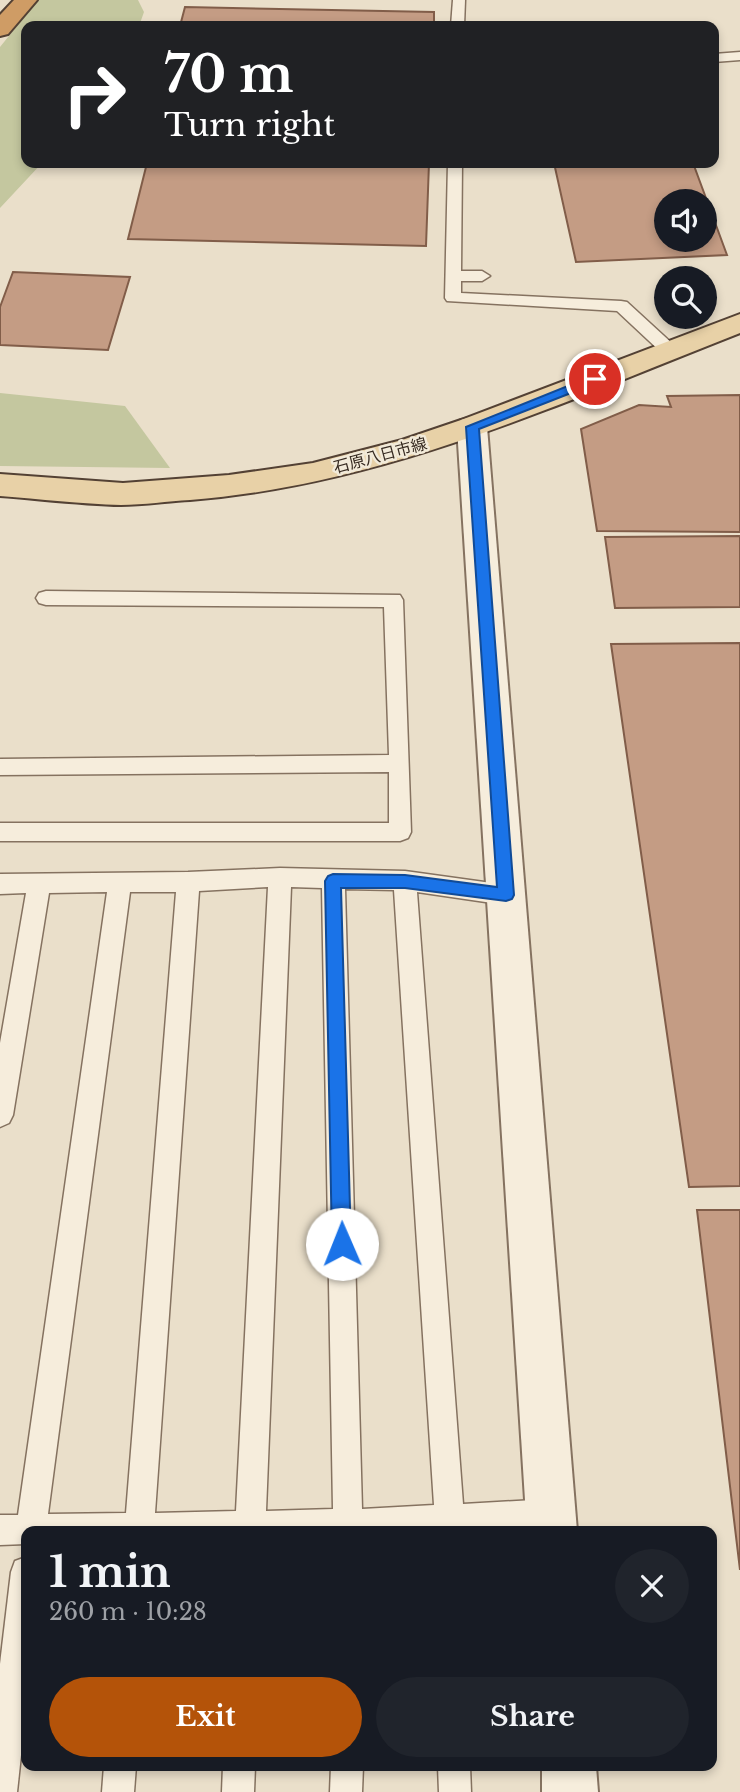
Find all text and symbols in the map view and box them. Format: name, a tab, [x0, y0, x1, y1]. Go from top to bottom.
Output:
text: 70 m	[164, 44, 294, 105]
icon: right	[49, 49, 140, 140]
text: Turn right	[164, 105, 335, 145]
map controls	[654, 189, 717, 329]
button: sound	[654, 189, 717, 252]
button: search	[654, 266, 717, 329]
pin	[565, 349, 625, 409]
icon: arrive	[576, 360, 614, 398]
street label: 石原八日市線	[331, 433, 429, 477]
position arrow	[305, 1207, 379, 1281]
text: 1 min	[49, 1546, 171, 1598]
button: close	[615, 1549, 689, 1623]
text: 260 m · 10:28	[49, 1598, 207, 1626]
button: Exit	[49, 1677, 362, 1757]
button: Share	[376, 1677, 689, 1757]

